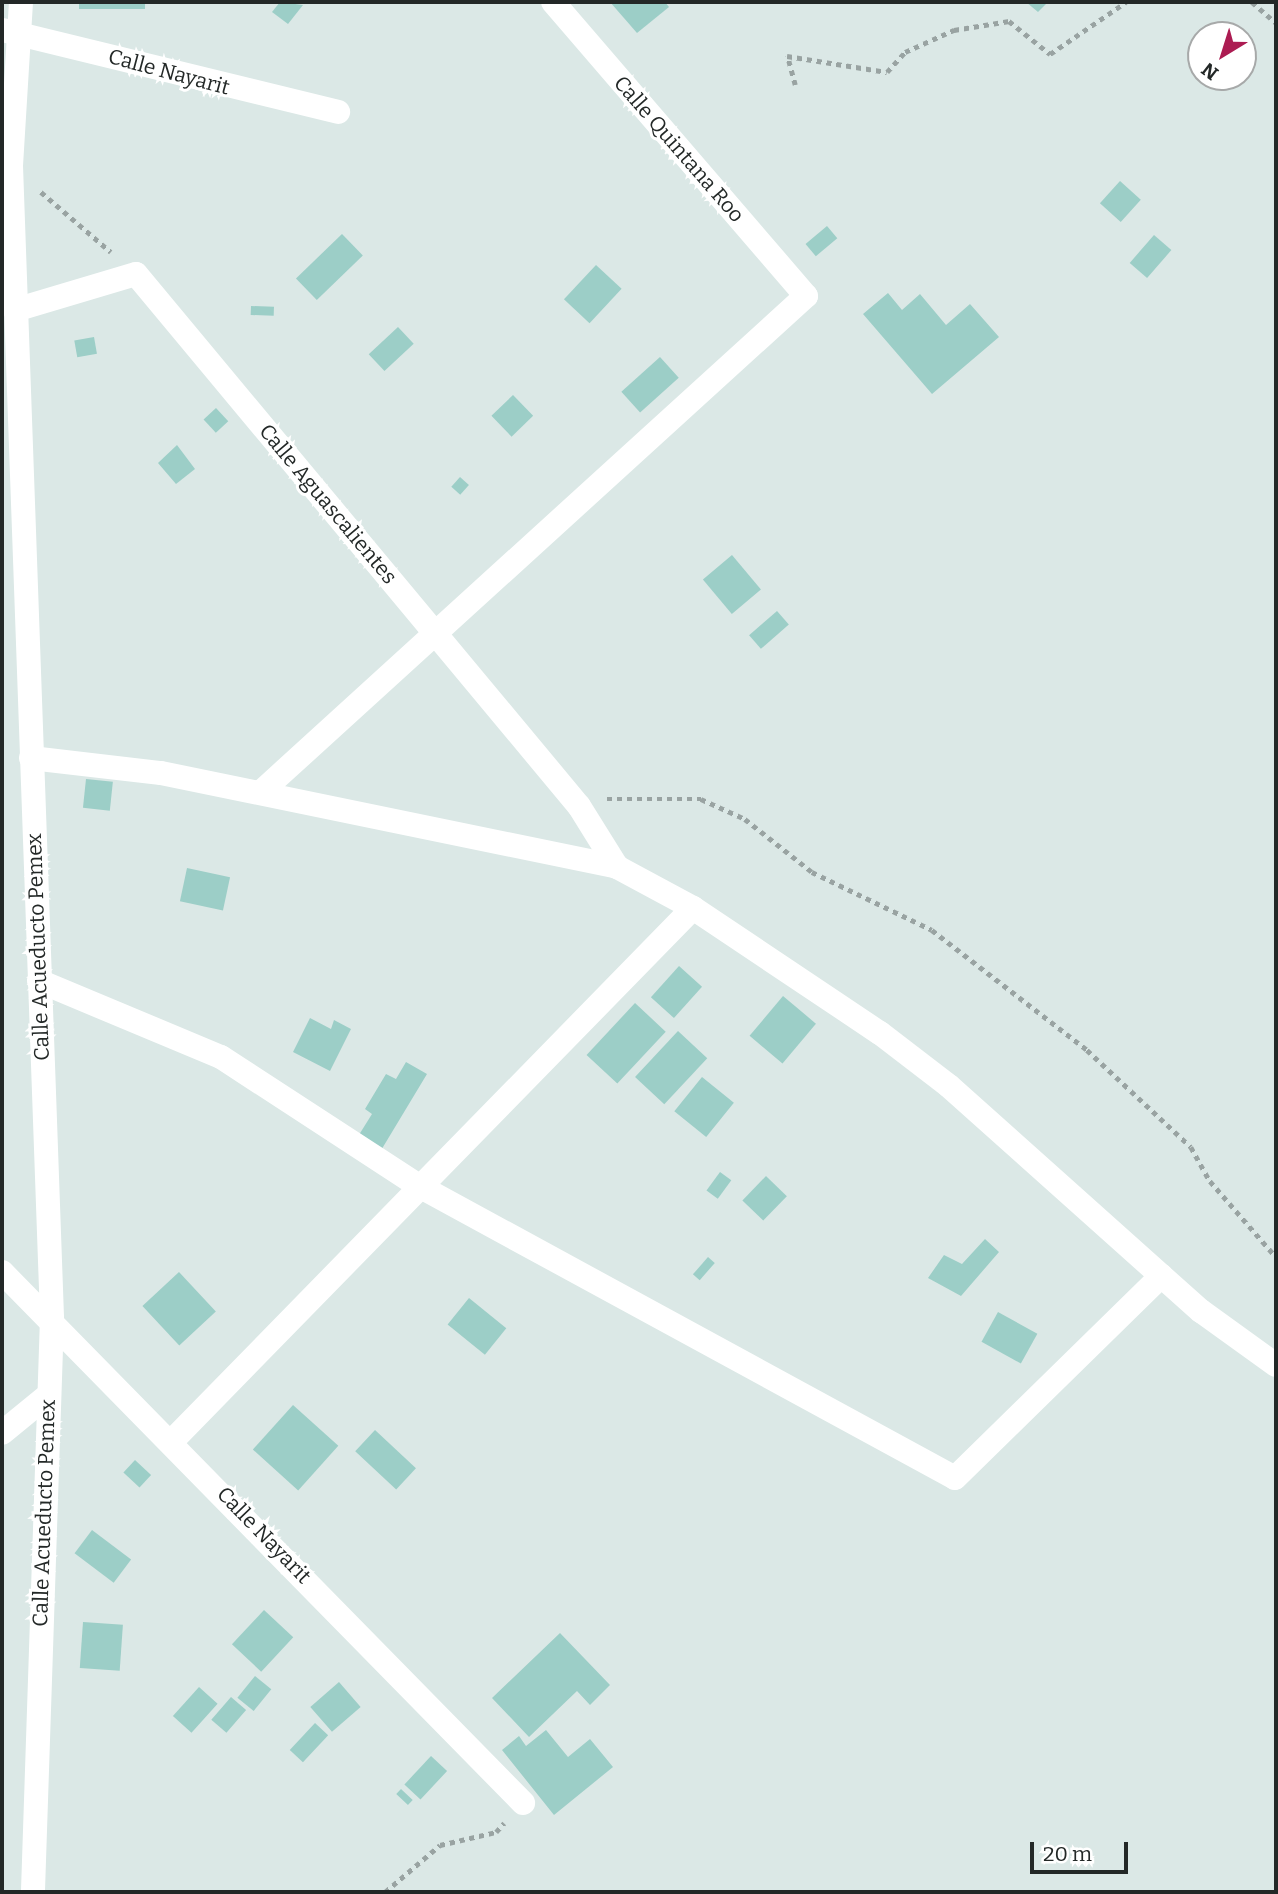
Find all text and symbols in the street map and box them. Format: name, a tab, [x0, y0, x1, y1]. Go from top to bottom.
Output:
north arrow	[1187, 21, 1257, 91]
street label: Calle Nayarit	[106, 44, 232, 100]
text: N	[1197, 58, 1223, 85]
street label: Calle Quintana Roo	[608, 71, 750, 227]
street label: Calle Aguascalientes	[254, 419, 402, 589]
street label: Calle Acueducto Pemex	[21, 833, 55, 1061]
street label: Calle Acueducto Pemex	[27, 1399, 61, 1627]
street label: Calle Nayarit	[212, 1481, 316, 1589]
scale bar	[1033, 1828, 1131, 1872]
text: 20 m	[1043, 1841, 1092, 1867]

